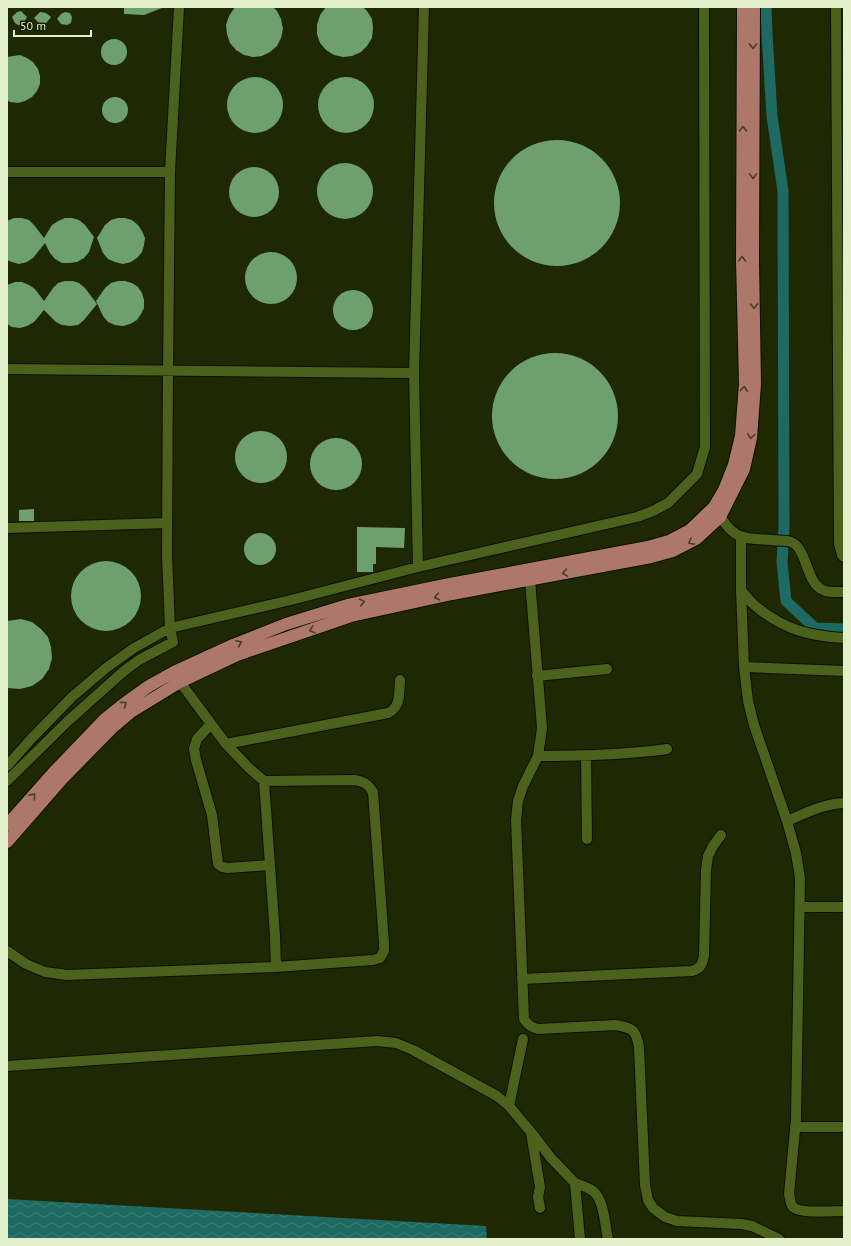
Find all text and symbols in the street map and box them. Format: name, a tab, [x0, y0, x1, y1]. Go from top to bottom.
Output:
scale bar	[14, 12, 91, 38]
text: 50 m	[20, 18, 46, 33]
one-way arrow	[749, 43, 758, 49]
one-way arrow	[739, 126, 747, 132]
one-way arrow	[749, 173, 757, 179]
one-way arrow	[738, 256, 746, 262]
one-way arrow	[750, 303, 758, 309]
one-way arrow	[740, 386, 749, 392]
one-way arrow	[747, 433, 756, 439]
one-way arrow	[687, 537, 695, 545]
one-way arrow	[562, 569, 568, 577]
one-way arrow	[434, 593, 441, 601]
one-way arrow	[359, 599, 365, 607]
one-way arrow	[308, 625, 315, 633]
one-way arrow	[235, 639, 242, 647]
one-way arrow	[120, 702, 127, 709]
one-way arrow	[28, 793, 36, 801]

